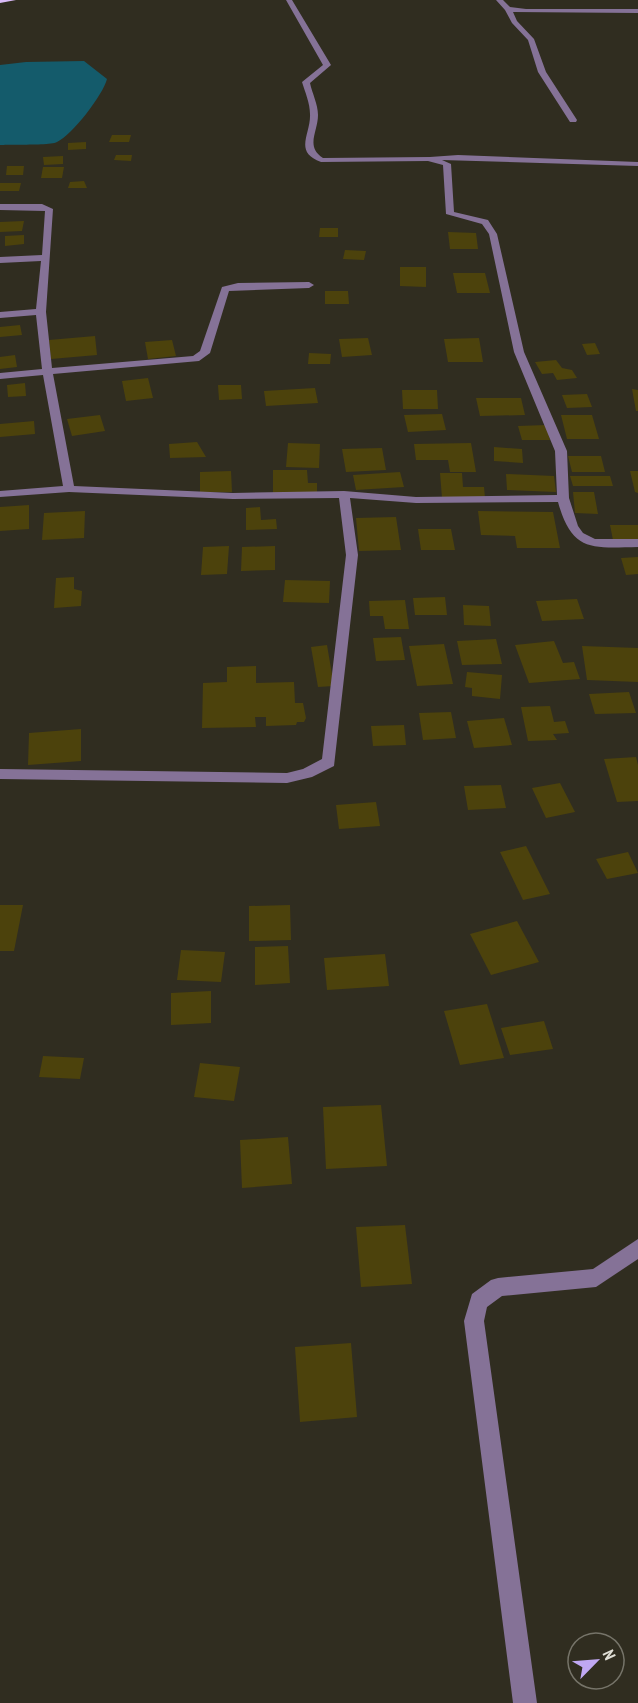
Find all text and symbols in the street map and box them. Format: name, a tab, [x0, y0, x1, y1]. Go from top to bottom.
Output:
north arrow	[566, 1631, 626, 1691]
text: N	[599, 1647, 620, 1663]

